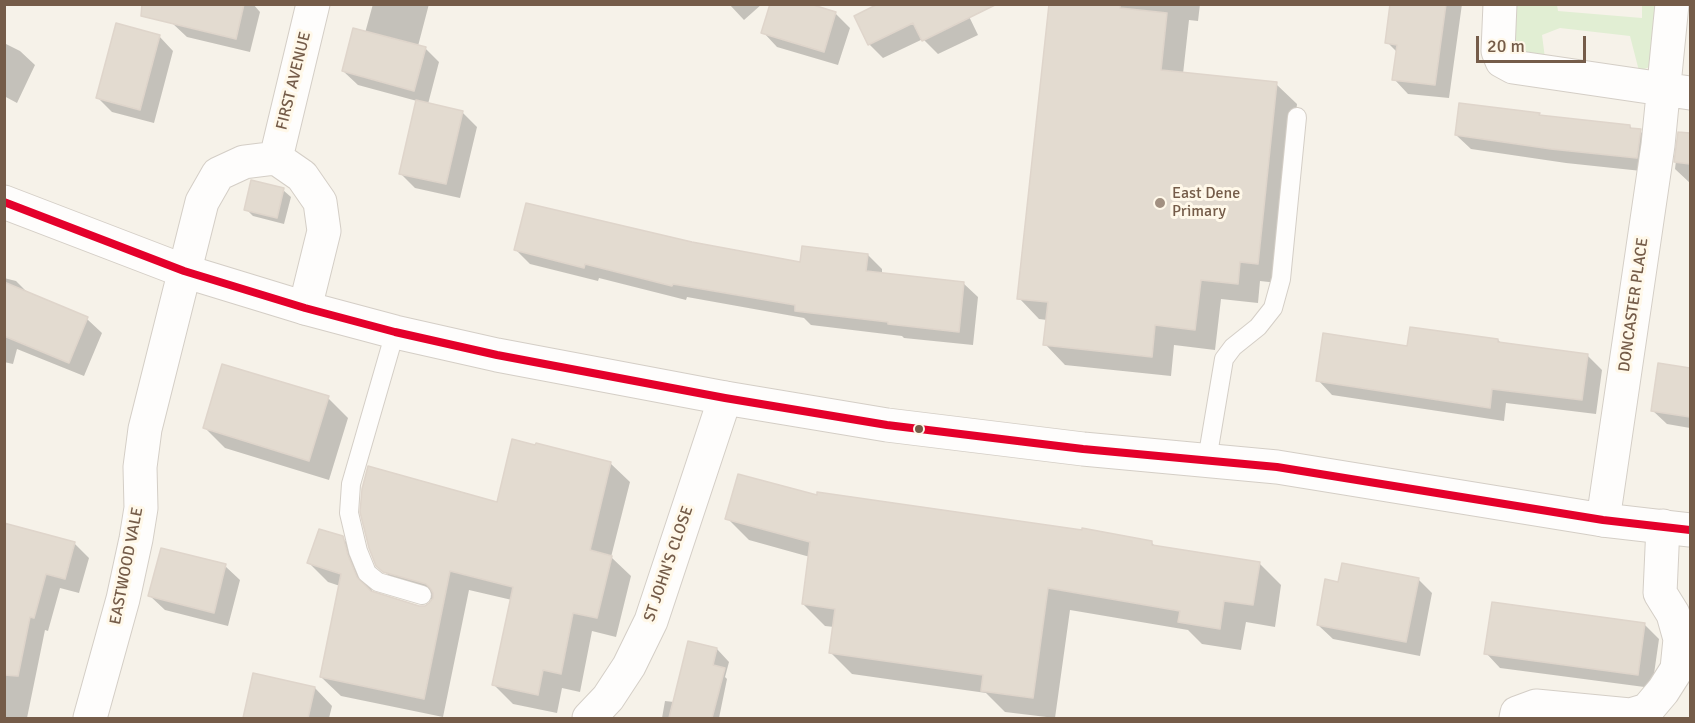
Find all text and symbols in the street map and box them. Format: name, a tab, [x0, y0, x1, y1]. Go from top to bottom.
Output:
scale bar	[1479, 24, 1588, 62]
street label: FIRST AVENUE	[273, 30, 315, 132]
text: 20 m	[1487, 35, 1525, 57]
place label: East Dene Primary	[1172, 184, 1240, 222]
marker: East Dene Primary	[1153, 196, 1167, 210]
street label: DONCASTER PLACE	[1615, 237, 1653, 373]
unlabelled marker	[913, 423, 925, 435]
street label: ST JOHN'S CLOSE	[640, 504, 698, 624]
street label: EASTWOOD VALE	[106, 506, 148, 626]

